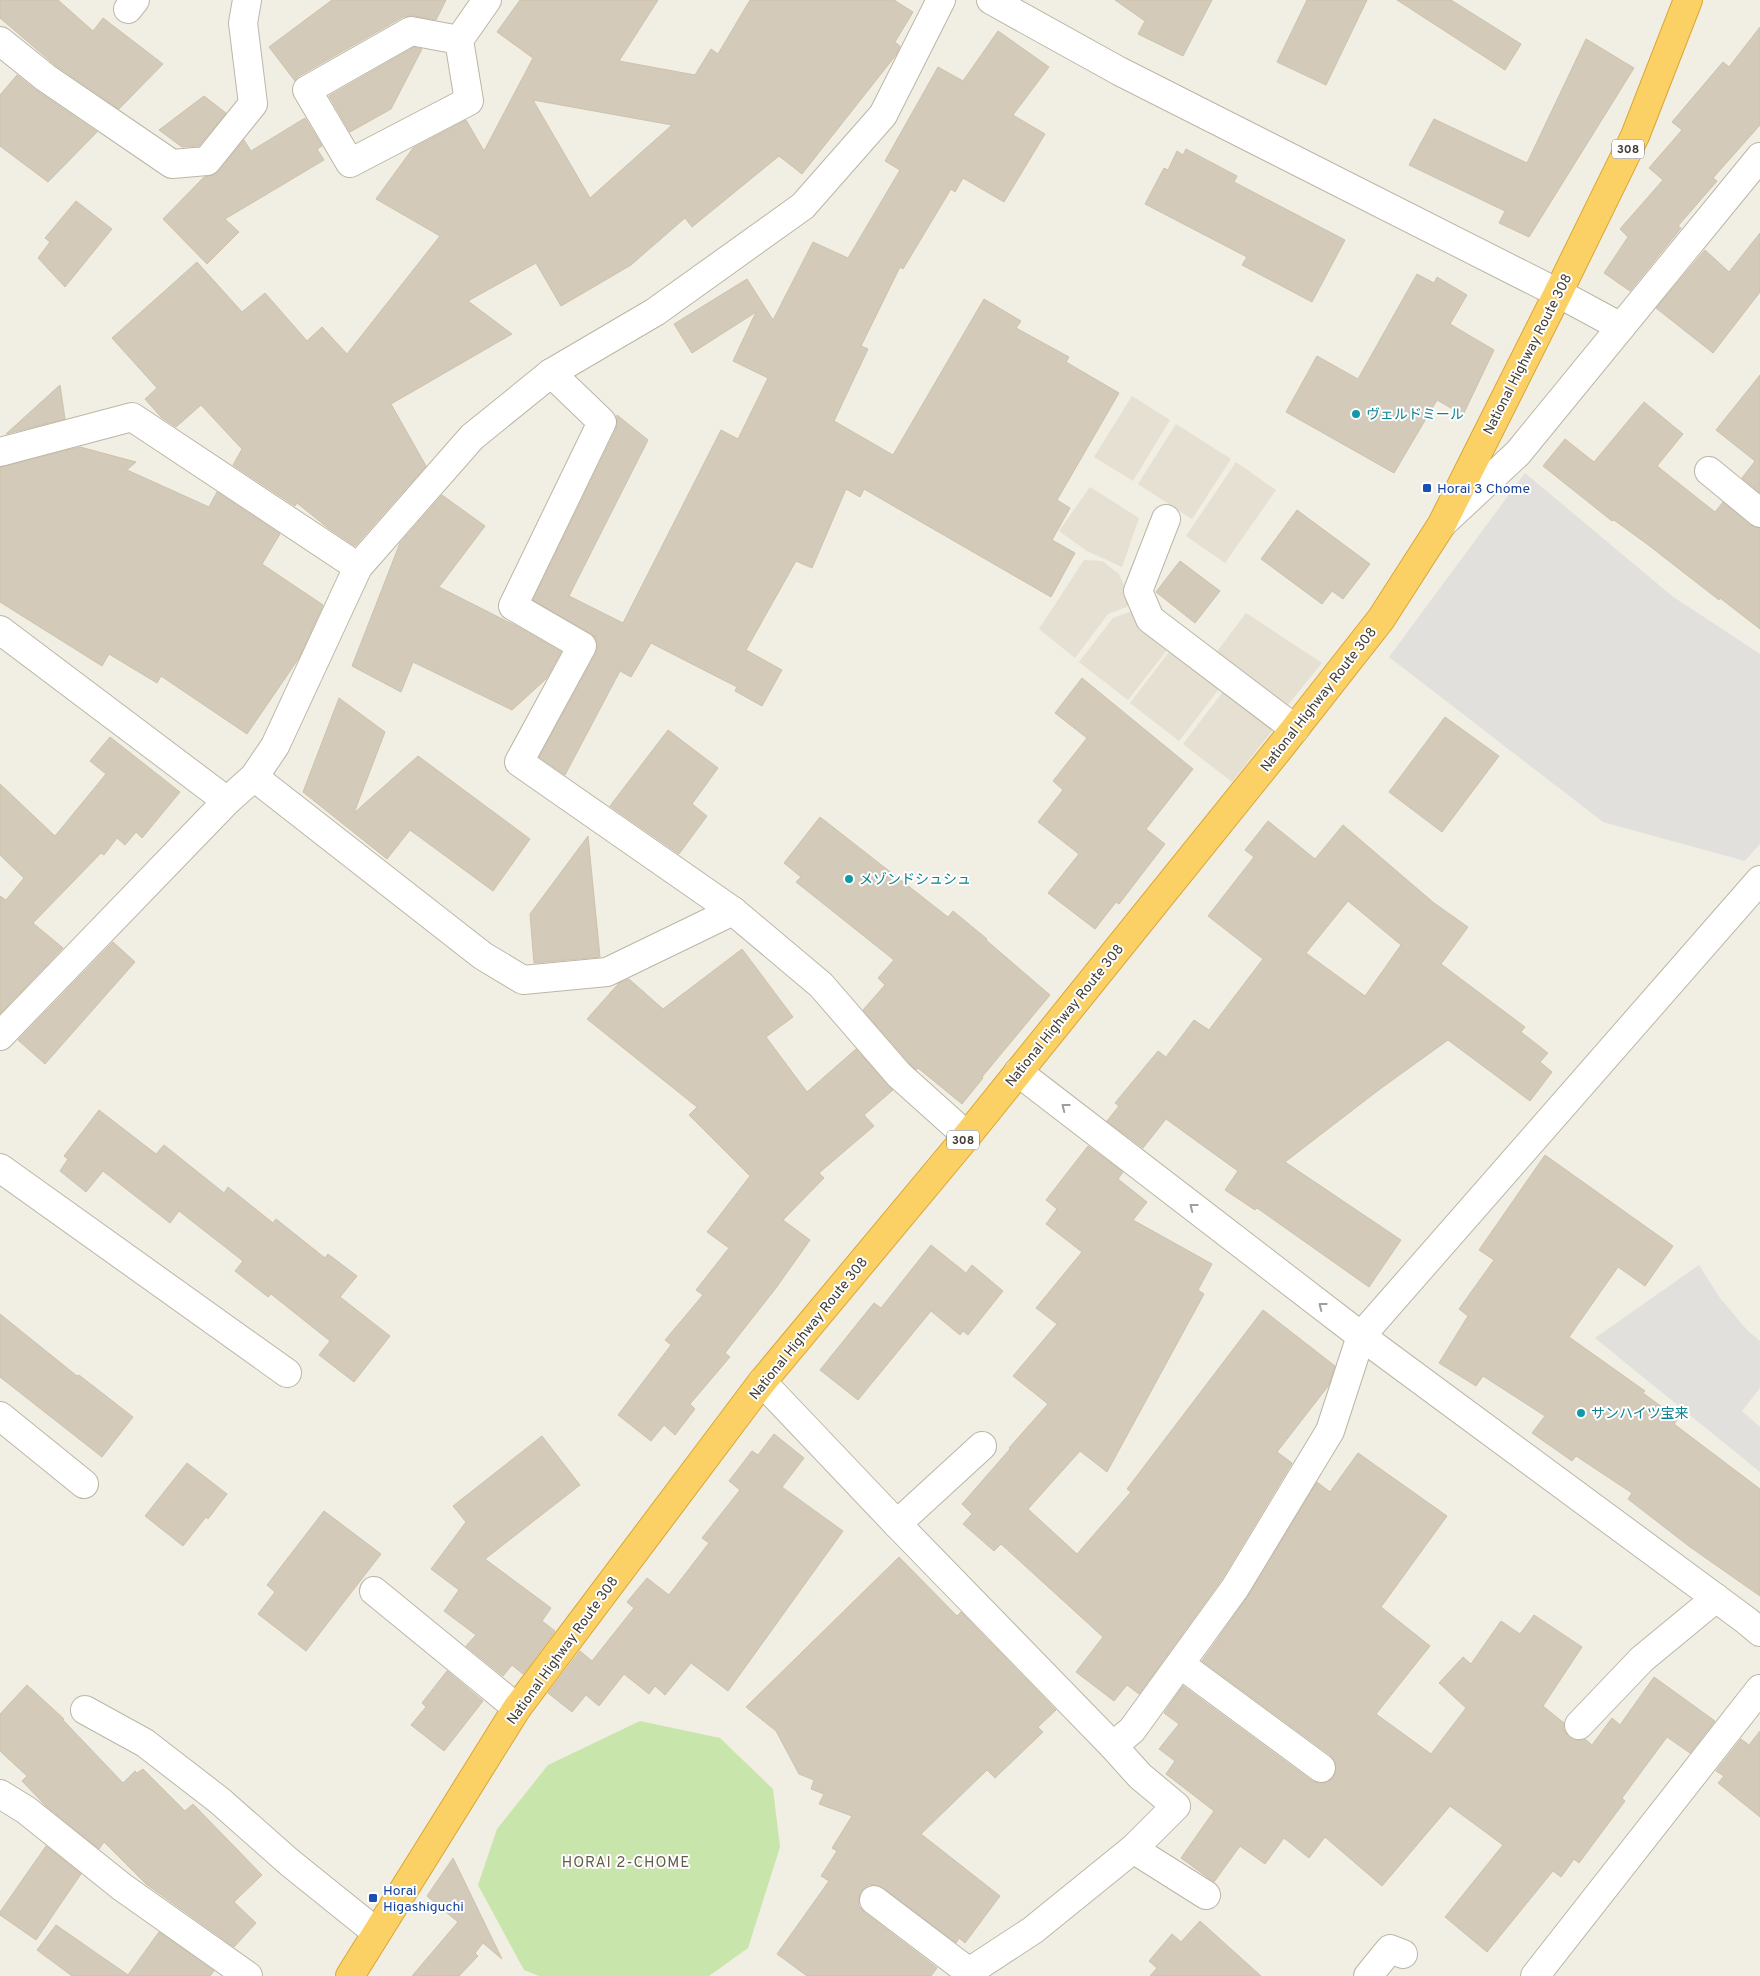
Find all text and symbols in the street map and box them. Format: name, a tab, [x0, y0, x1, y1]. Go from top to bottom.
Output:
road number: 308	[1612, 140, 1644, 158]
street label: National Highway Route 308	[1480, 271, 1576, 438]
place label: ヴェルドミール	[1366, 407, 1464, 424]
marker: ヴェルドミール	[1350, 408, 1362, 420]
place label: Horai 3 Chome	[1437, 481, 1530, 498]
marker: Horai 3 Chome	[1421, 482, 1433, 494]
street label: National Highway Route 308	[1258, 624, 1381, 776]
place label: メゾンドシュシュ	[859, 872, 971, 889]
marker: メゾンドシュシュ	[843, 873, 855, 885]
street label: National Highway Route 308	[1002, 941, 1128, 1091]
one-way arrow	[1062, 1105, 1071, 1113]
road number: 308	[947, 1130, 979, 1150]
one-way arrow	[1190, 1203, 1199, 1212]
street label: National Highway Route 308	[746, 1254, 872, 1404]
one-way arrow	[1319, 1304, 1328, 1312]
place label: サンハイツ宝来	[1591, 1406, 1689, 1423]
marker: サンハイツ宝来	[1575, 1407, 1587, 1419]
street label: National Highway Route 308	[504, 1574, 623, 1728]
district label: HORAI 2-CHOME	[562, 1854, 690, 1873]
place label: Horai Higashiguchi	[383, 1883, 464, 1916]
marker: Horai Higashiguchi	[367, 1892, 379, 1904]

